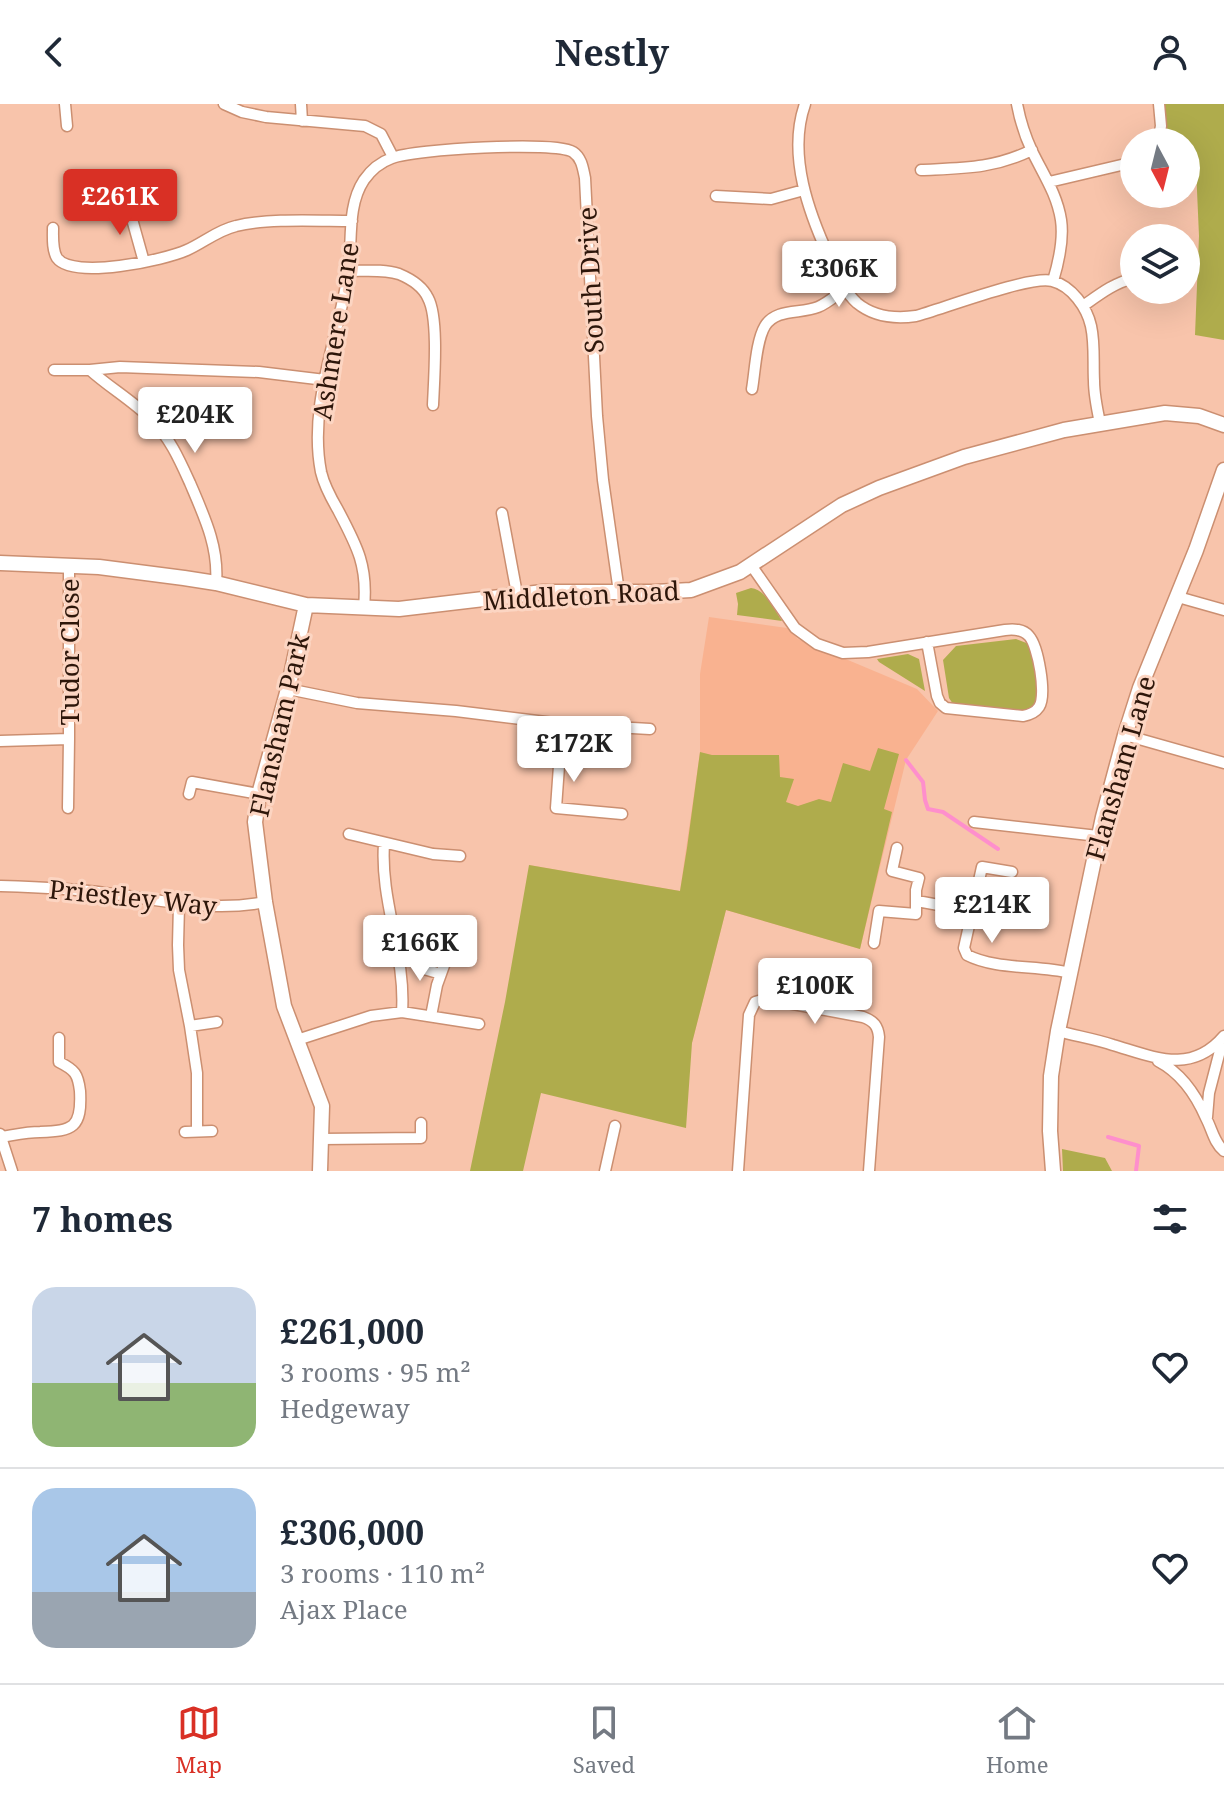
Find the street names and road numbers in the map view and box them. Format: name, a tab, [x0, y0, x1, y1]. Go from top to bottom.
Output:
street label: South Drive	[568, 206, 612, 354]
street label: Ashmere Lane	[303, 240, 367, 422]
street label: Middleton Road	[482, 572, 680, 618]
street label: Tudor Close	[51, 578, 87, 726]
street label: Flansham Park	[240, 629, 318, 820]
street label: Flansham Lane	[1076, 671, 1164, 865]
street label: Priestley Way	[47, 870, 219, 924]

